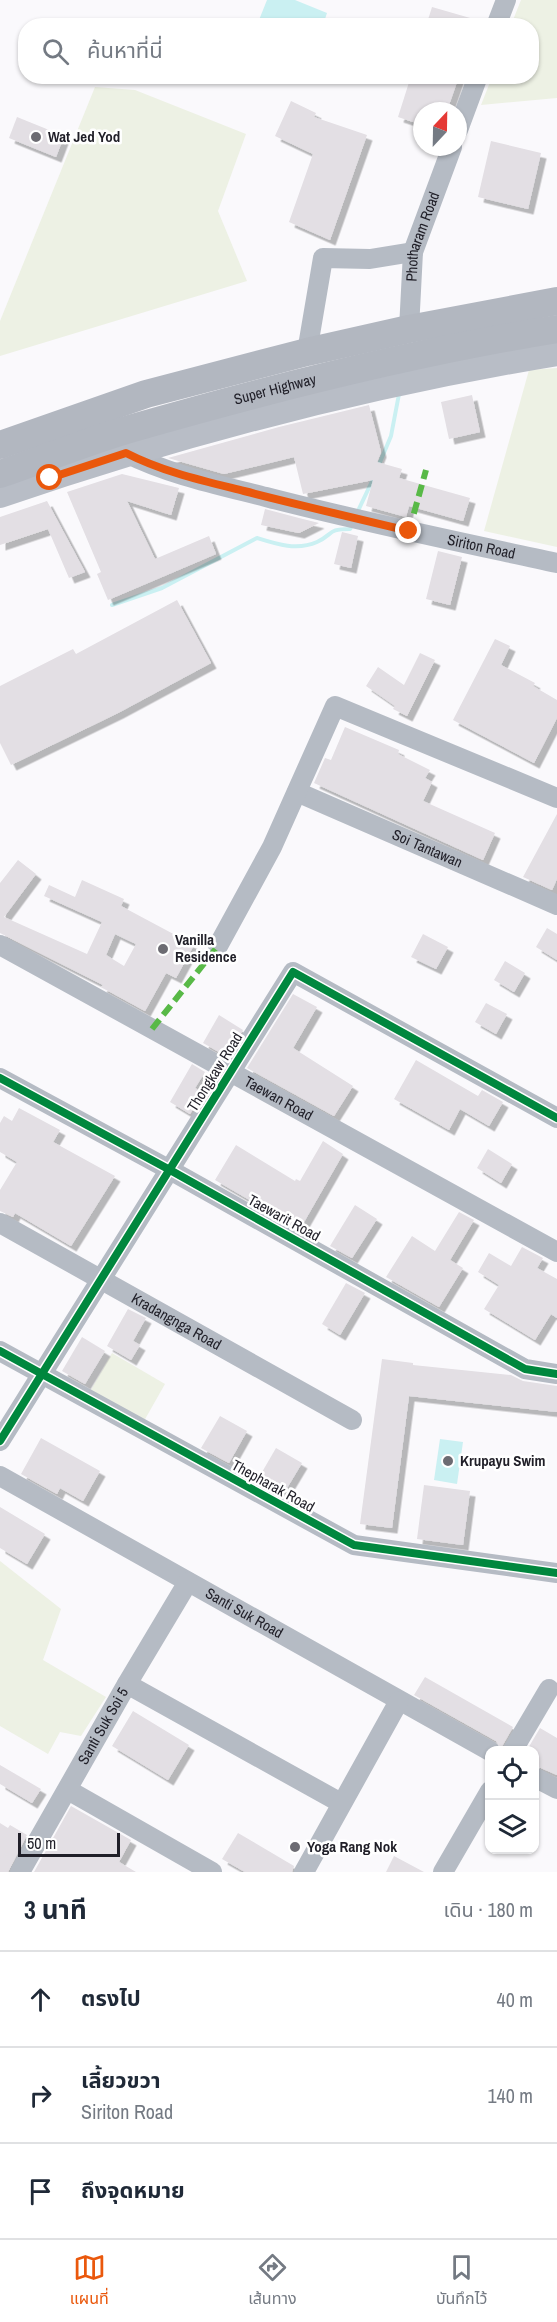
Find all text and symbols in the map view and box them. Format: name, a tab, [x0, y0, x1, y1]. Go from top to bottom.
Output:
search box	[18, 18, 539, 84]
icon: search	[39, 35, 72, 68]
text: ค้นหาที่นี่	[87, 35, 163, 65]
north arrow	[413, 102, 467, 156]
place label: Wat Jed Yod	[48, 126, 120, 147]
marker: Wat Jed Yod	[29, 130, 43, 144]
street label: Photharam Road	[400, 189, 444, 282]
street label: Super Highway	[231, 368, 319, 409]
route start	[36, 464, 62, 490]
route end	[395, 517, 421, 543]
street label: Siriton Road	[445, 529, 517, 564]
street label: Soi Tantawan	[389, 824, 466, 873]
place label: Vanilla Residence	[175, 929, 237, 967]
marker: Vanilla Residence	[156, 942, 170, 956]
street label: Thongkaw Road	[182, 1028, 247, 1115]
street label: Taewan Road	[241, 1071, 317, 1125]
street label: Taewarit Road	[244, 1189, 324, 1246]
street label: Kradangnga Road	[128, 1288, 225, 1355]
place label: Krupayu Swim	[460, 1450, 546, 1471]
street label: Thepharak Road	[228, 1454, 318, 1517]
marker: Krupayu Swim	[441, 1454, 455, 1468]
street label: Santi Suk Road	[202, 1582, 287, 1643]
street label: Santi Suk Soi 5	[72, 1683, 133, 1768]
map controls	[485, 1746, 539, 1854]
button: locate	[485, 1746, 539, 1800]
button: layers	[485, 1800, 539, 1854]
scale bar	[18, 1830, 120, 1858]
text: 50 m	[27, 1832, 56, 1854]
place label: Yoga Rang Nok	[307, 1836, 397, 1857]
marker: Yoga Rang Nok	[288, 1840, 302, 1854]
text: 3 นาที	[24, 1892, 87, 1927]
text: เดิน · 180 m	[443, 1896, 533, 1923]
icon: ahead	[24, 1983, 57, 2016]
text: ตรงไป	[81, 1983, 141, 2013]
text: 40 m	[497, 1986, 533, 2013]
text: เลี้ยวขวา	[81, 2065, 161, 2095]
icon: right	[24, 2079, 57, 2112]
text: 140 m	[487, 2082, 533, 2109]
text: Siriton Road	[81, 2098, 173, 2125]
icon: arrive	[24, 2175, 57, 2208]
text: ถึงจุดหมาย	[81, 2175, 185, 2205]
tab: แผนที่	[70, 2251, 109, 2311]
tab: เส้นทาง	[248, 2251, 296, 2311]
tab: บันทึกไว้	[436, 2251, 487, 2311]

